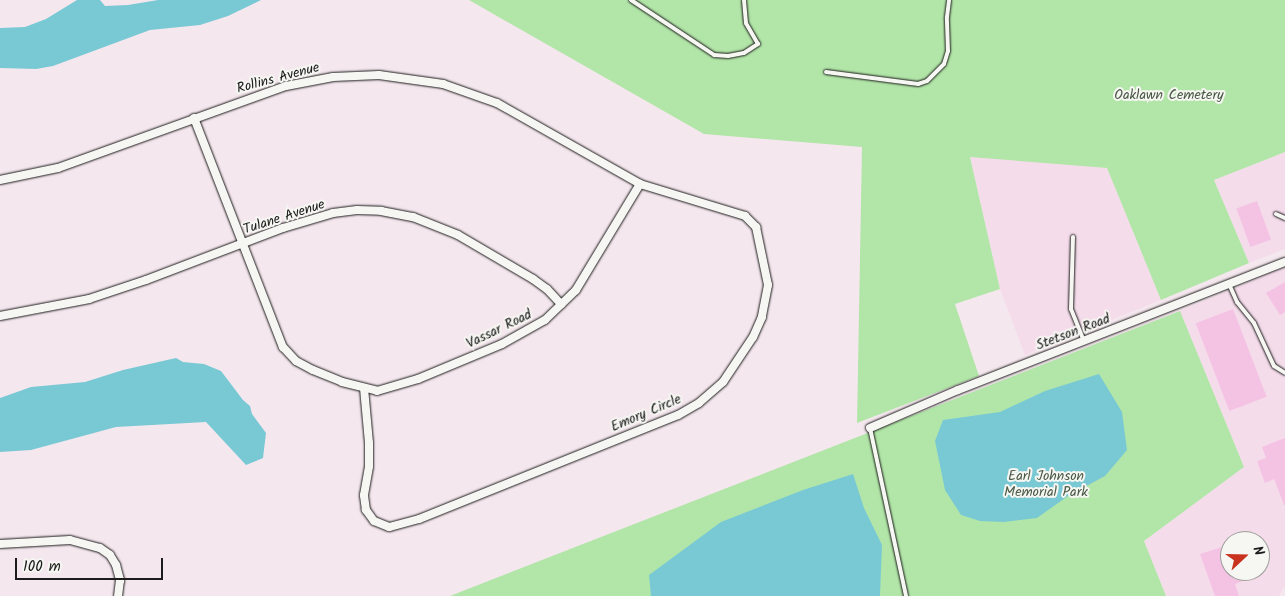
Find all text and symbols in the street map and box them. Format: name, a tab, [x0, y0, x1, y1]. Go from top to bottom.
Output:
street label: Rollins Avenue	[235, 59, 321, 97]
park label: Oaklawn Cemetery	[1114, 87, 1224, 103]
street label: Tulane Avenue	[241, 196, 327, 238]
street label: Vassar Road	[463, 306, 535, 352]
street label: Stetson Road	[1034, 310, 1112, 354]
street label: Emory Circle	[608, 391, 684, 435]
park label: Earl Johnson Memorial Park	[1004, 468, 1088, 501]
north arrow	[1220, 531, 1270, 581]
text: N	[1246, 543, 1270, 559]
scale bar	[18, 548, 165, 580]
text: 100 m	[23, 555, 61, 579]

